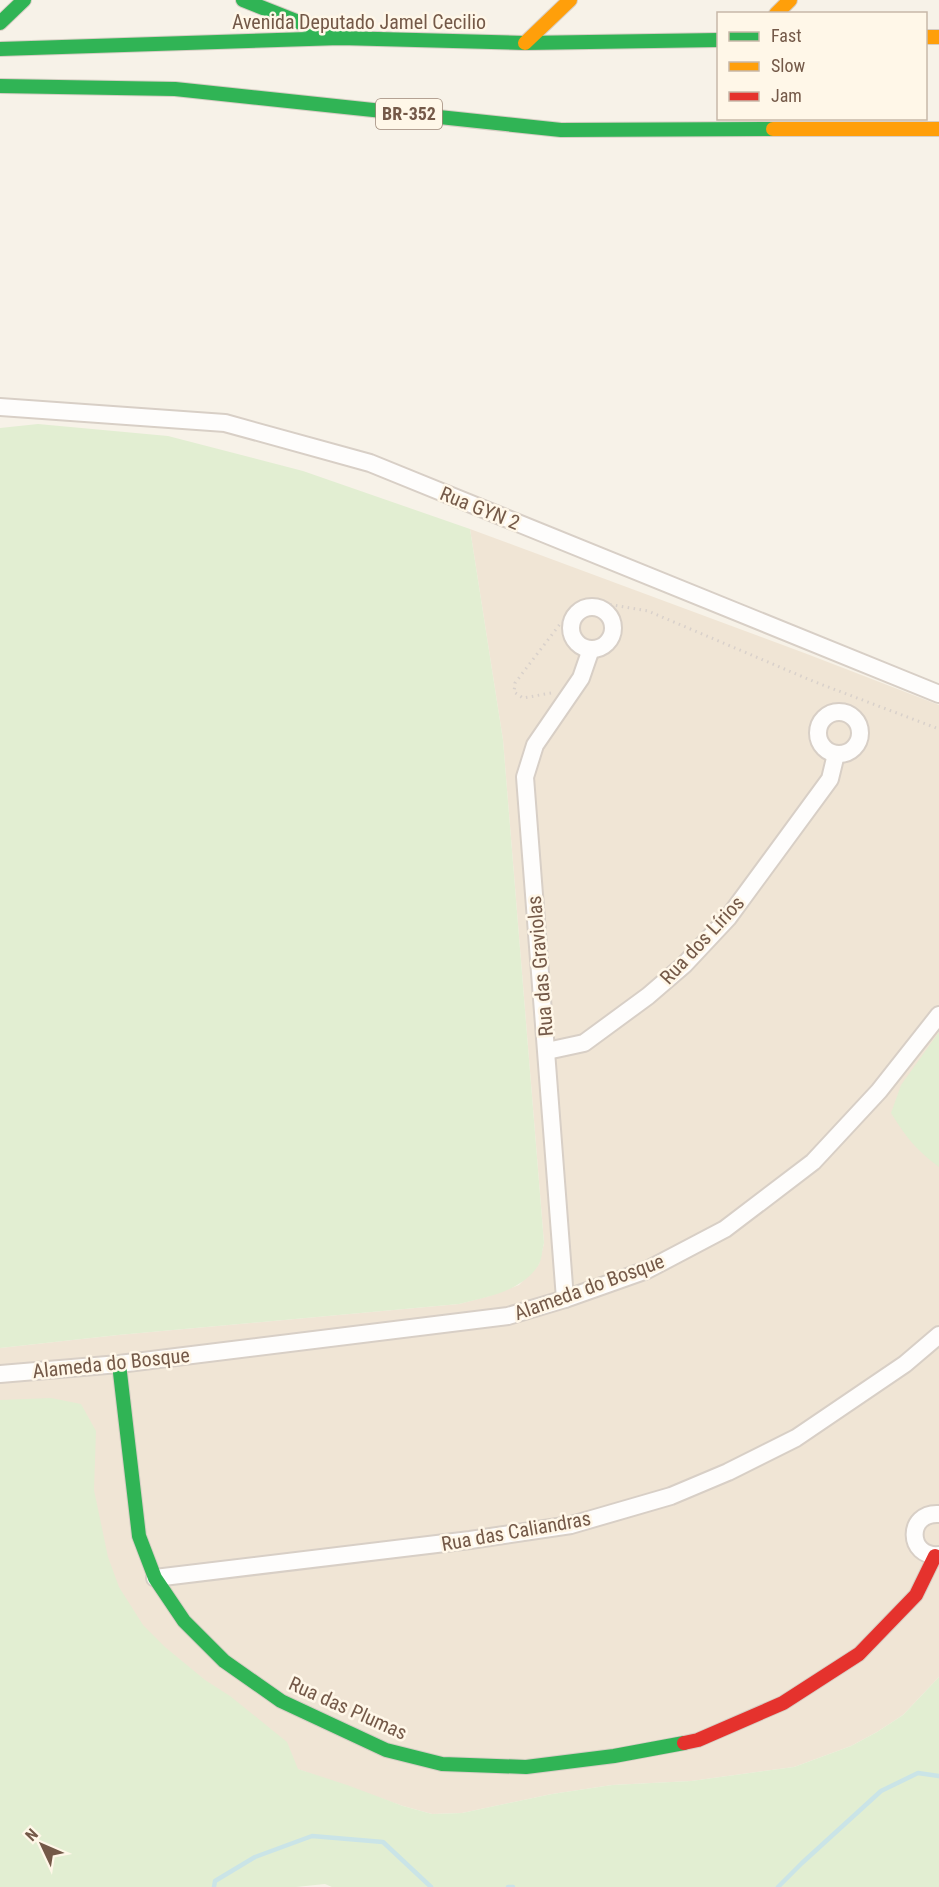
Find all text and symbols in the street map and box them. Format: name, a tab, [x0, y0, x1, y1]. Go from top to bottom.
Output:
street label: Avenida Deputado Jamel Cecilio	[232, 10, 486, 34]
legend	[717, 12, 927, 120]
text: Fast	[771, 25, 802, 46]
text: Slow	[771, 55, 806, 76]
text: Jam	[771, 85, 802, 106]
road number: BR-352	[376, 99, 442, 129]
street label: Rua GYN 2	[437, 481, 523, 535]
street label: Rua dos Lírios	[655, 891, 749, 989]
street label: Rua das Graviolas	[522, 895, 558, 1037]
street label: Alameda do Bosque	[511, 1249, 667, 1325]
street label: Alameda do Bosque	[31, 1343, 191, 1383]
street label: Rua das Caliandras	[439, 1506, 593, 1556]
street label: Rua das Plumas	[285, 1671, 411, 1745]
north arrow	[12, 1815, 72, 1875]
text: N	[21, 1825, 42, 1845]

